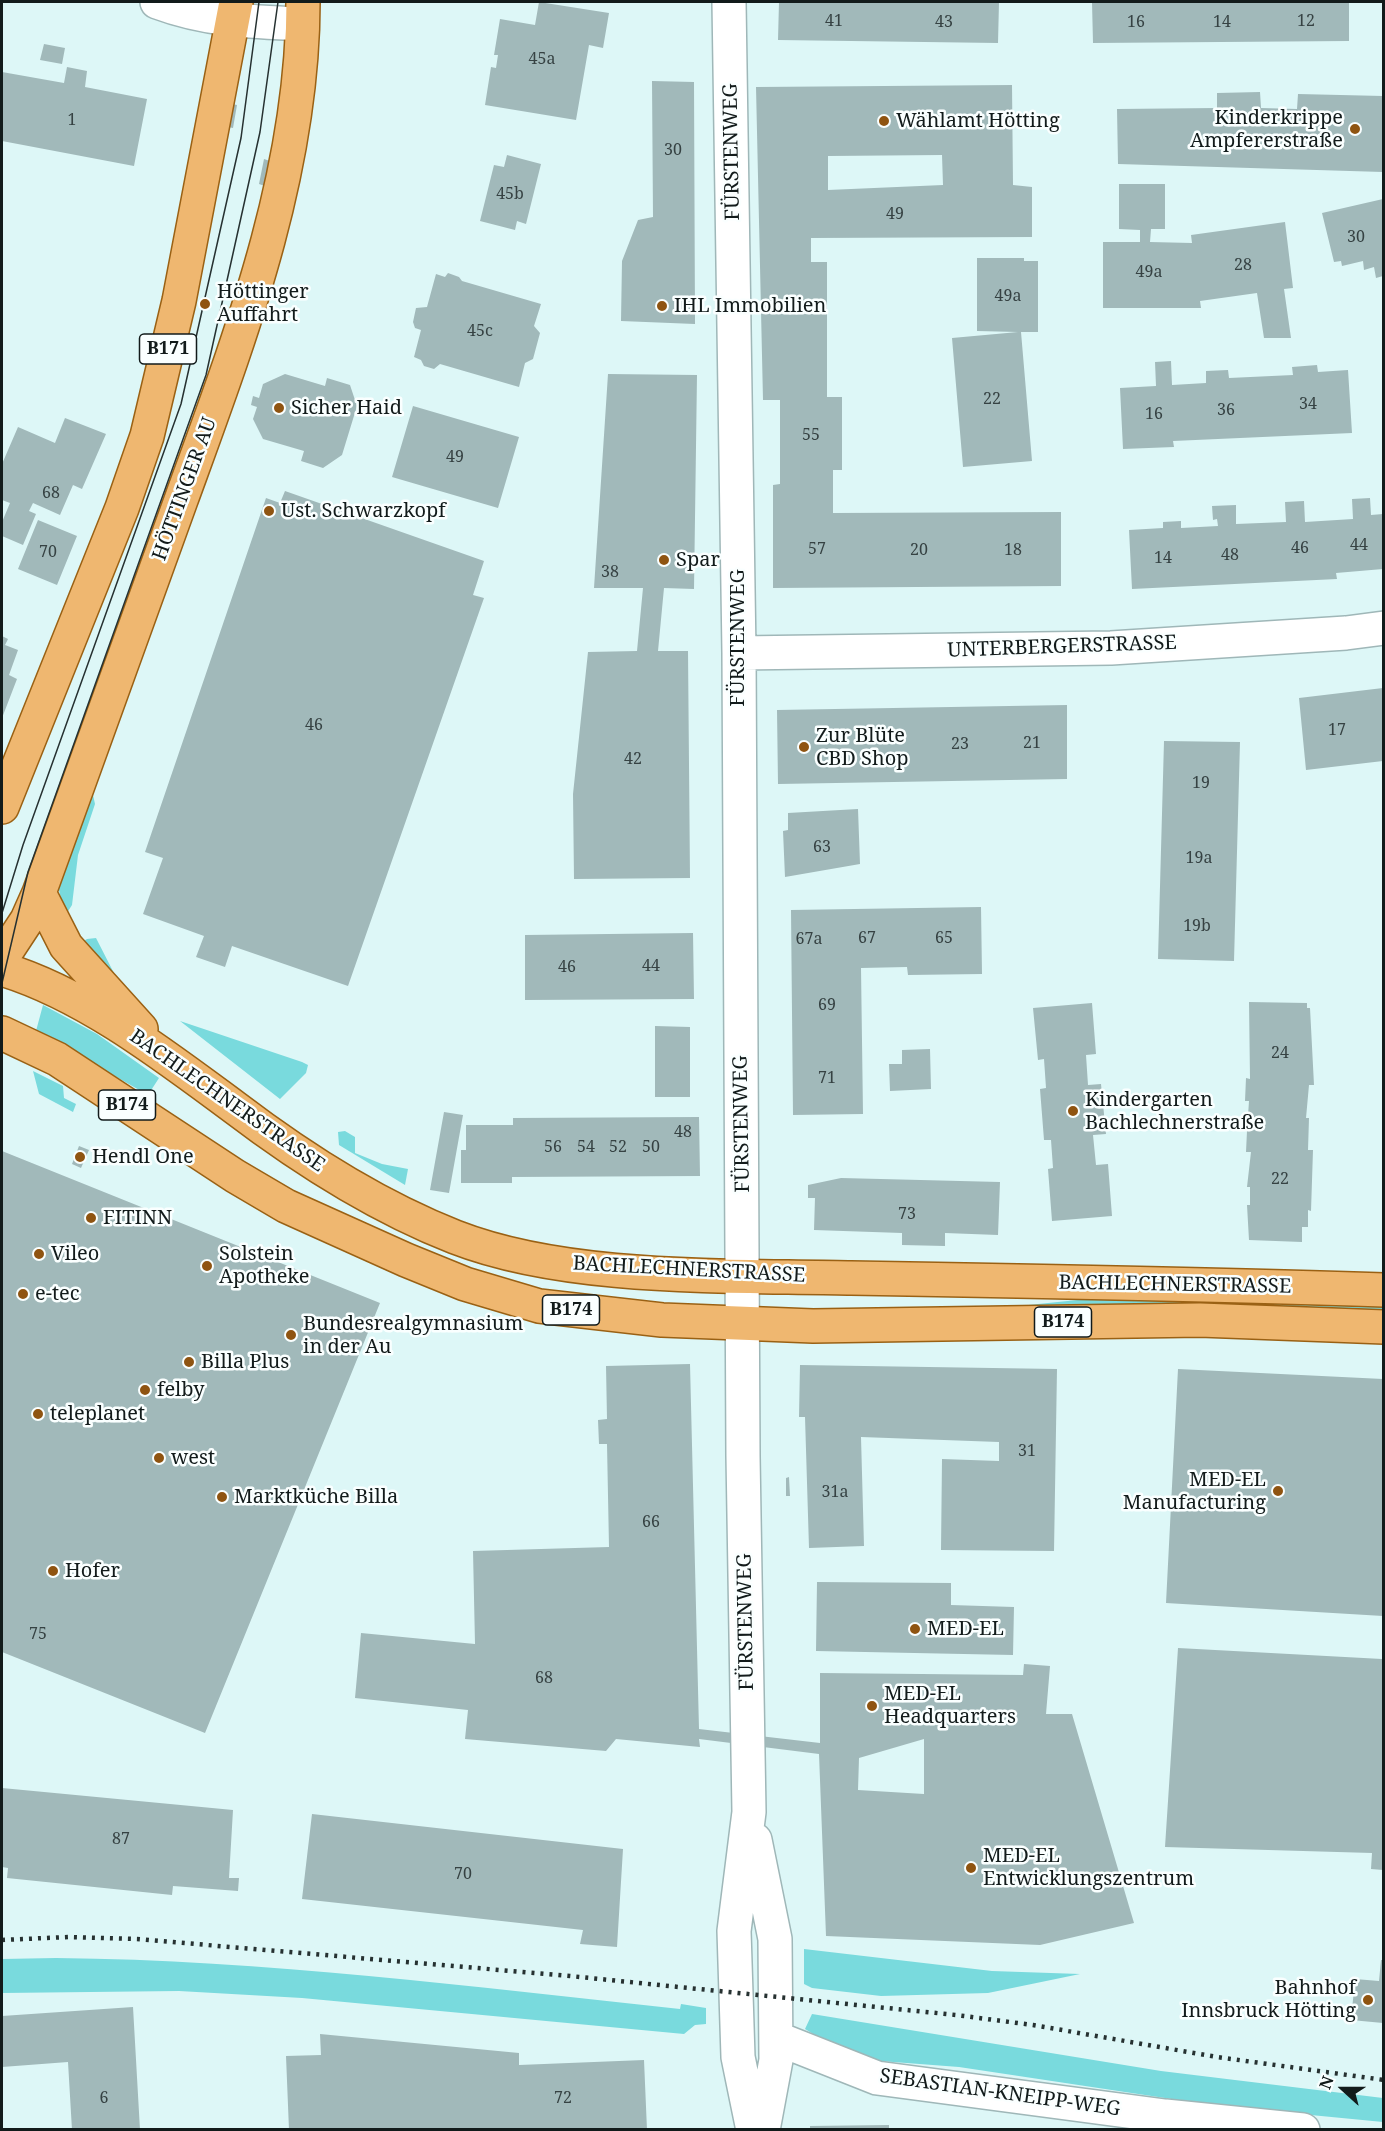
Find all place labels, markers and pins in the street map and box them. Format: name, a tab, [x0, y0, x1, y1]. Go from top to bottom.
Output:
place label: Kinderkrippe Ampfererstraße	[1190, 106, 1343, 153]
place label: Wählamt Hötting	[896, 109, 1060, 133]
marker: Wählamt Hötting	[877, 114, 891, 128]
marker: Kinderkrippe Ampfererstraße	[1348, 122, 1362, 136]
place label: Höttinger Auffahrt	[217, 280, 309, 327]
place label: IHL Immobilien	[674, 294, 826, 318]
marker: Höttinger Auffahrt	[198, 297, 212, 311]
marker: IHL Immobilien	[655, 299, 669, 313]
place label: Sicher Haid	[291, 396, 402, 420]
marker: Sicher Haid	[272, 401, 286, 415]
place label: Ust. Schwarzkopf	[281, 499, 446, 523]
marker: Ust. Schwarzkopf	[262, 504, 276, 518]
place label: Spar	[676, 548, 720, 572]
marker: Spar	[657, 553, 671, 567]
place label: Zur Blüte CBD Shop	[816, 724, 908, 771]
marker: Zur Blüte CBD Shop	[797, 740, 811, 754]
place label: Kindergarten Bachlechnerstraße	[1085, 1088, 1264, 1135]
marker: Kindergarten Bachlechnerstraße	[1066, 1104, 1080, 1118]
place label: Hendl One	[92, 1145, 194, 1169]
marker: Hendl One	[73, 1150, 87, 1164]
place label: FITINN	[103, 1206, 172, 1230]
marker: FITINN	[84, 1211, 98, 1225]
place label: Vileo	[51, 1242, 99, 1266]
place label: Solstein Apotheke	[219, 1242, 309, 1289]
marker: Vileo	[32, 1247, 46, 1261]
marker: Solstein Apotheke	[200, 1259, 214, 1273]
place label: e-tec	[35, 1282, 79, 1306]
marker: e-tec	[16, 1287, 30, 1301]
place label: Bundesrealgymnasium in der Au	[303, 1312, 523, 1359]
marker: Bundesrealgymnasium in der Au	[284, 1328, 298, 1342]
place label: Billa Plus	[201, 1350, 289, 1374]
marker: Billa Plus	[182, 1355, 196, 1369]
place label: felby	[157, 1378, 204, 1402]
marker: felby	[138, 1383, 152, 1397]
place label: teleplanet	[50, 1402, 145, 1426]
marker: teleplanet	[31, 1407, 45, 1421]
place label: west	[171, 1446, 215, 1470]
marker: west	[152, 1451, 166, 1465]
place label: MED-EL Manufacturing	[1123, 1468, 1266, 1515]
marker: MED-EL Manufacturing	[1271, 1484, 1285, 1498]
place label: Marktküche Billa	[234, 1485, 398, 1509]
marker: Marktküche Billa	[215, 1490, 229, 1504]
place label: Hofer	[65, 1559, 120, 1583]
marker: Hofer	[46, 1564, 60, 1578]
place label: MED-EL	[927, 1617, 1004, 1641]
marker: MED-EL	[908, 1622, 922, 1636]
place label: MED-EL Headquarters	[884, 1682, 1016, 1729]
marker: MED-EL Headquarters	[865, 1699, 879, 1713]
place label: MED-EL Entwicklungszentrum	[983, 1844, 1194, 1891]
marker: MED-EL Entwicklungszentrum	[964, 1861, 978, 1875]
place label: Bahnhof Innsbruck Hötting	[1181, 1976, 1356, 2023]
marker: Bahnhof Innsbruck Hötting	[1361, 1993, 1375, 2007]

